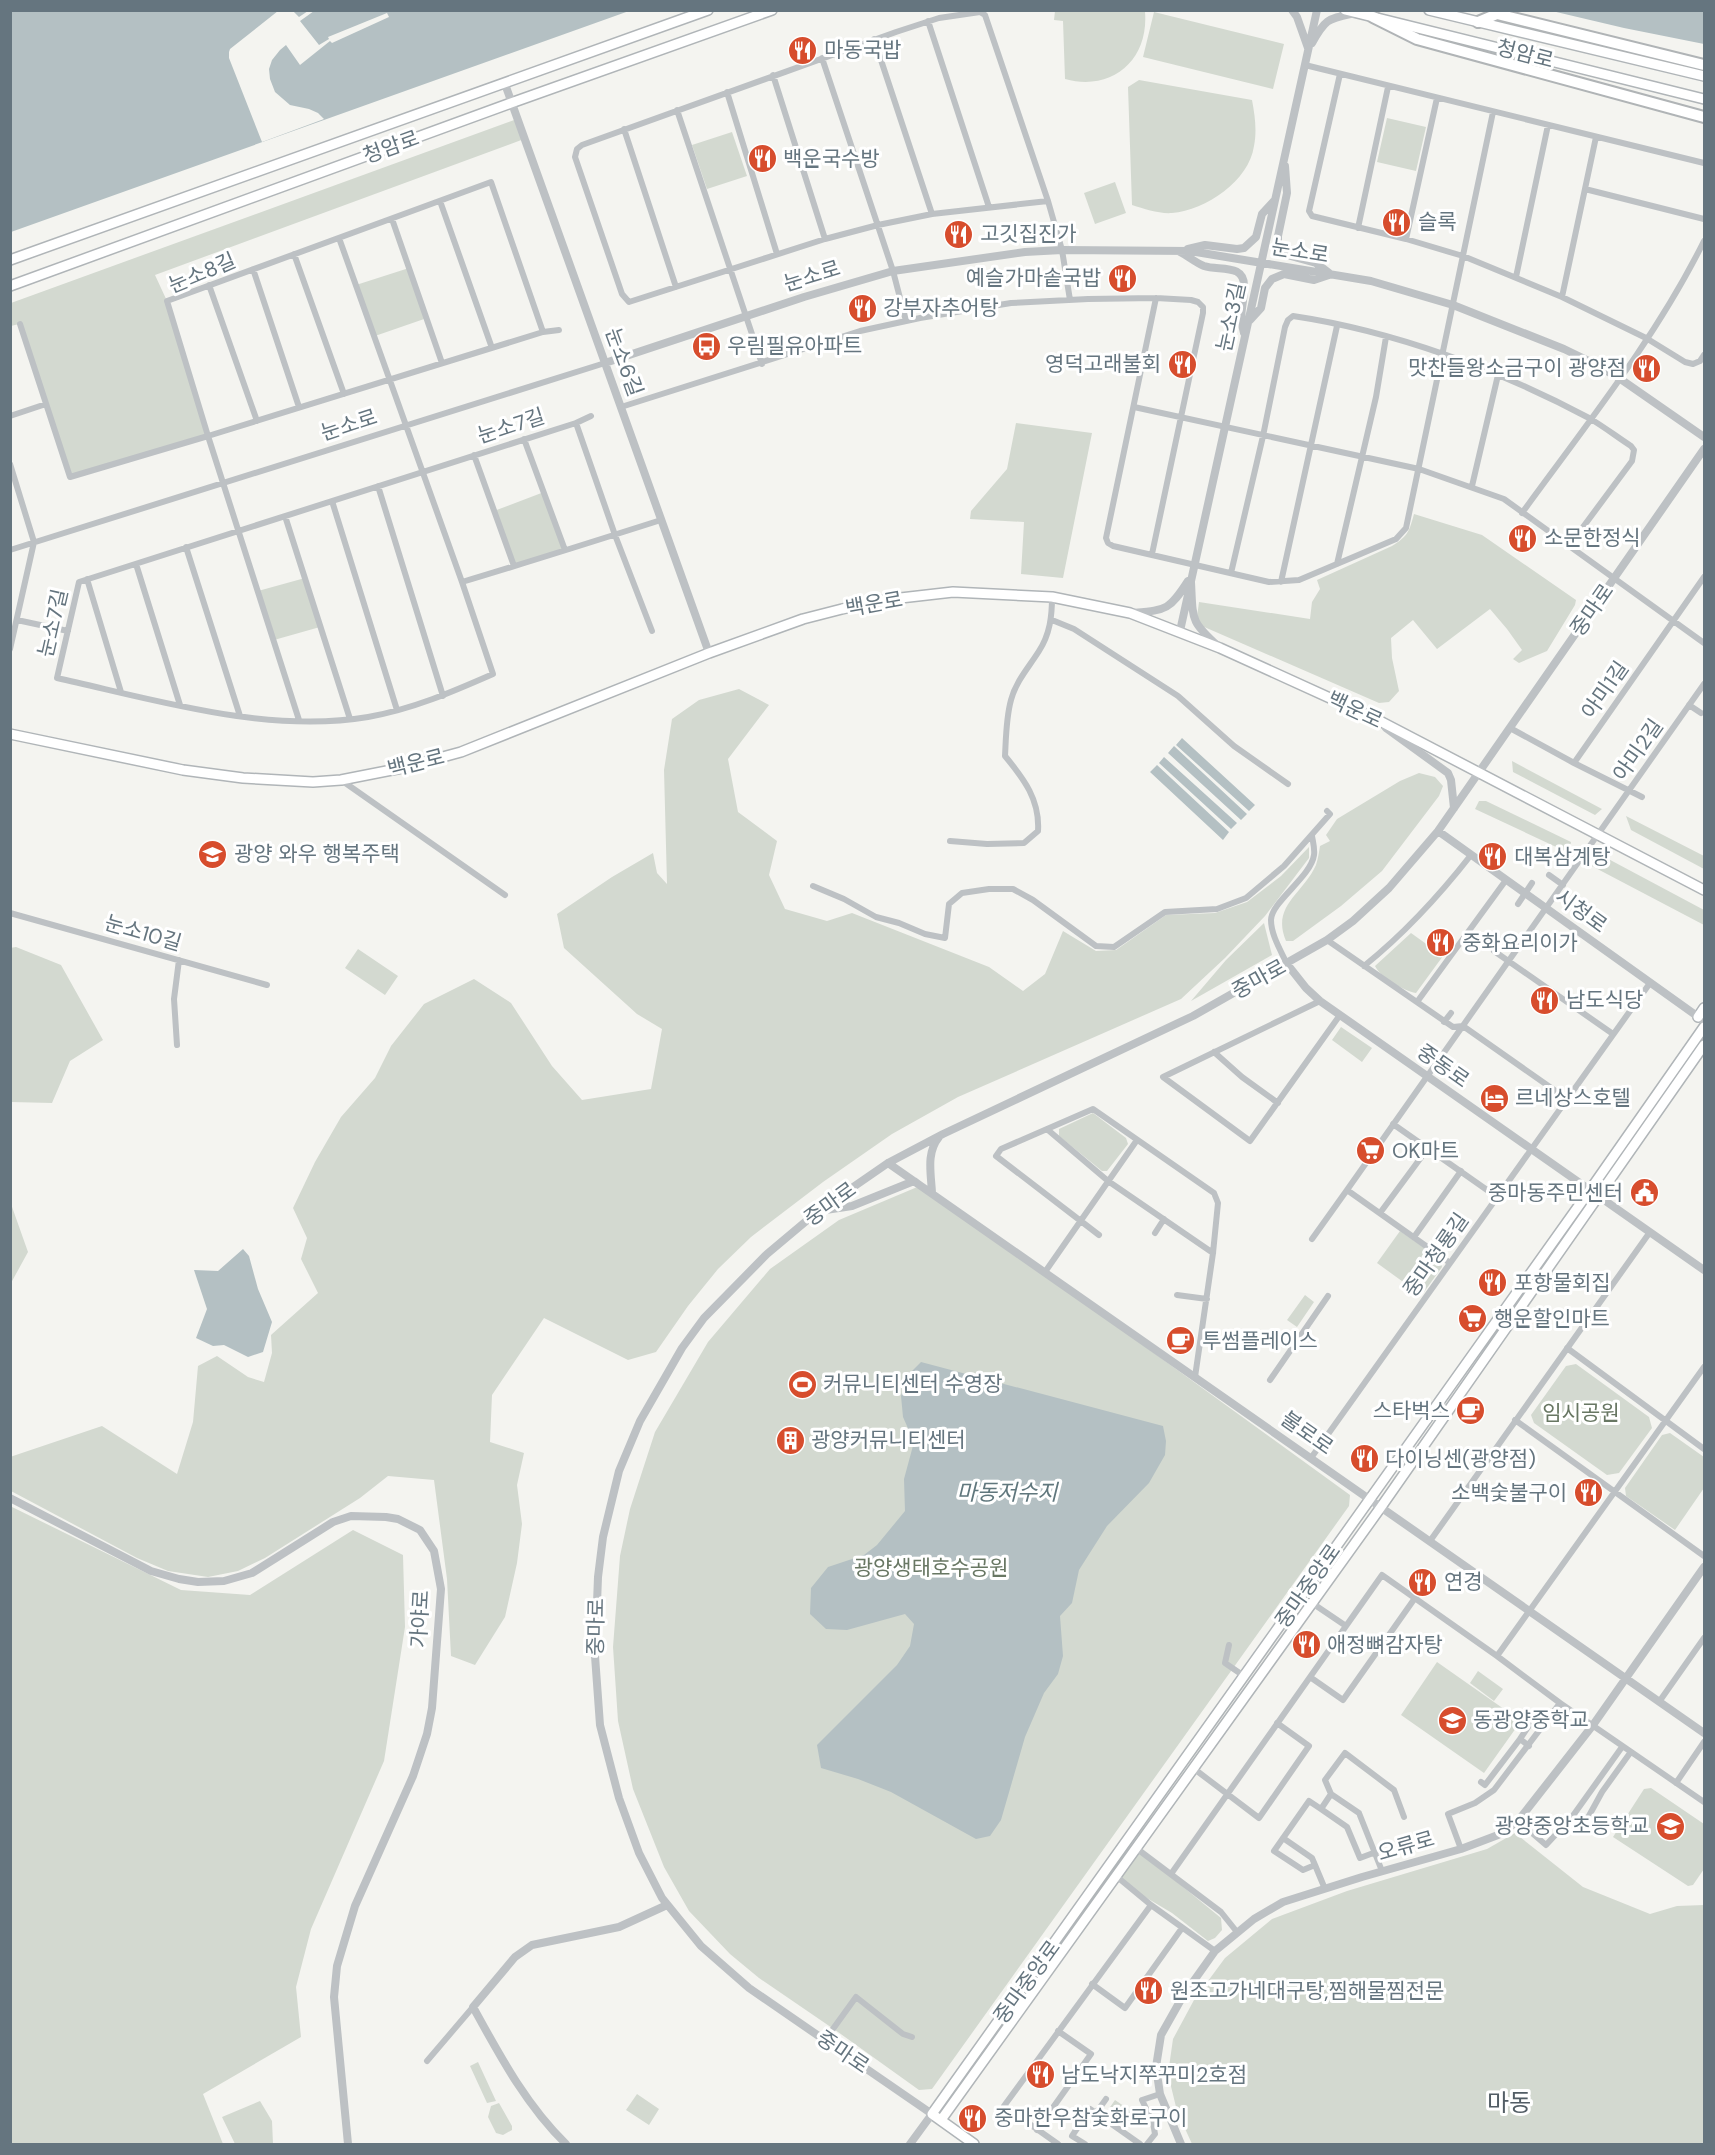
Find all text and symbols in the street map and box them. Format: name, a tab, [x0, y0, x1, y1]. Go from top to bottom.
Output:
street label: 청암로	[1493, 33, 1557, 75]
restaurant icon: 마동국밥	[787, 34, 819, 66]
place label: 마동국밥	[824, 36, 901, 64]
street label: 청암로	[359, 124, 423, 170]
restaurant icon: 백운국수방	[746, 143, 778, 175]
place label: 백운국수방	[783, 145, 880, 173]
restaurant icon: 슬록	[1381, 206, 1413, 238]
place label: 슬록	[1418, 208, 1457, 236]
restaurant icon: 고깃집진가	[943, 218, 975, 250]
place label: 고깃집진가	[980, 220, 1077, 248]
street label: 눈소로	[1269, 233, 1331, 269]
street label: 눈소8길	[164, 246, 240, 300]
street label: 눈소로	[780, 254, 844, 298]
restaurant icon: 예슬가마솥국밥	[1106, 262, 1138, 294]
place label: 예슬가마솥국밥	[966, 264, 1101, 292]
street label: 눈소3길	[1210, 280, 1252, 354]
restaurant icon: 강부자추어탕	[846, 292, 878, 324]
place label: 강부자추어탕	[883, 294, 999, 322]
street label: 눈소6길	[599, 324, 649, 400]
bus stop icon: 우림필유아파트	[690, 330, 722, 362]
place label: 우림필유아파트	[727, 332, 862, 360]
restaurant icon: 영덕고래불회	[1166, 348, 1198, 380]
place label: 영덕고래불회	[1045, 350, 1161, 378]
restaurant icon: 맛찬들왕소금구이 광양점	[1631, 352, 1663, 384]
place label: 맛찬들왕소금구이 광양점	[1408, 354, 1626, 382]
street label: 눈소7길	[474, 402, 548, 450]
street label: 눈소로	[317, 403, 381, 447]
restaurant icon: 소문한정식	[1507, 522, 1539, 554]
place label: 소문한정식	[1544, 524, 1641, 552]
street label: 중마로	[1564, 578, 1620, 642]
street label: 백운로	[843, 585, 905, 623]
street label: 눈소7길	[32, 586, 74, 660]
street label: 아미1길	[1575, 656, 1635, 724]
street label: 백운로	[1323, 685, 1387, 735]
street label: 아미2길	[1606, 713, 1670, 787]
street label: 백운로	[384, 742, 448, 784]
school or university icon: 광양 와우 행복주택	[197, 838, 229, 870]
place label: 광양 와우 행복주택	[234, 840, 400, 868]
restaurant icon: 대복삼계탕	[1477, 841, 1509, 873]
place label: 대복삼계탕	[1514, 843, 1611, 871]
street label: 시청로	[1549, 883, 1613, 939]
street label: 눈소10길	[101, 909, 185, 957]
restaurant icon: 중화요리이가	[1425, 927, 1457, 959]
place label: 중화요리이가	[1462, 929, 1578, 957]
street label: 중마로	[1227, 953, 1291, 1005]
restaurant icon: 남도식당	[1529, 984, 1561, 1016]
place label: 남도식당	[1566, 986, 1643, 1014]
street label: 중동로	[1411, 1038, 1475, 1094]
hotel icon: 르네상스호텔	[1478, 1082, 1510, 1114]
place label: 르네상스호텔	[1515, 1084, 1631, 1112]
supermarket icon: OK마트	[1355, 1135, 1387, 1167]
place label: OK마트	[1392, 1137, 1459, 1165]
street label: 중마로	[798, 1176, 862, 1232]
public building icon: 중마동주민센터	[1628, 1177, 1660, 1209]
place label: 중마동주민센터	[1488, 1179, 1623, 1207]
street label: 중마청룡길	[1397, 1207, 1475, 1303]
restaurant icon: 포항물회집	[1477, 1267, 1509, 1299]
place label: 포항물회집	[1514, 1269, 1611, 1297]
supermarket icon: 행운할인마트	[1457, 1303, 1489, 1335]
place label: 행운할인마트	[1494, 1305, 1610, 1333]
cafe icon: 투썸플레이스	[1165, 1325, 1197, 1357]
place label: 투썸플레이스	[1202, 1327, 1318, 1355]
sports icon: 커뮤니티센터 수영장	[786, 1368, 818, 1400]
place label: 커뮤니티센터 수영장	[823, 1370, 1002, 1398]
cafe icon: 스타벅스	[1455, 1395, 1487, 1427]
place label: 스타벅스	[1373, 1397, 1450, 1425]
park label: 임시공원	[1542, 1399, 1620, 1427]
street label: 불로로	[1275, 1405, 1339, 1461]
building icon: 광양커뮤니티센터	[774, 1424, 806, 1456]
place label: 광양커뮤니티센터	[811, 1426, 966, 1454]
restaurant icon: 다이닝센(광양점)	[1348, 1443, 1380, 1475]
place label: 다이닝센(광양점)	[1385, 1445, 1536, 1473]
restaurant icon: 소백숯불구이	[1572, 1477, 1604, 1509]
water label: 마동저수지	[956, 1478, 1059, 1507]
place label: 소백숯불구이	[1451, 1479, 1567, 1507]
street label: 중마중앙로	[1269, 1538, 1347, 1634]
park label: 광양생태호수공원	[854, 1554, 1008, 1582]
restaurant icon: 연경	[1407, 1566, 1439, 1598]
place label: 연경	[1444, 1568, 1483, 1596]
street label: 가야로	[405, 1589, 435, 1649]
street label: 중마로	[581, 1598, 611, 1656]
restaurant icon: 애정뼈감자탕	[1290, 1629, 1322, 1661]
place label: 애정뼈감자탕	[1327, 1631, 1443, 1659]
school or university icon: 동광양중학교	[1436, 1704, 1468, 1736]
place label: 동광양중학교	[1473, 1706, 1589, 1734]
school or university icon: 광양중앙초등학교	[1654, 1810, 1686, 1842]
place label: 광양중앙초등학교	[1494, 1812, 1649, 1840]
street label: 오류로	[1374, 1825, 1438, 1867]
street label: 중마중앙로	[987, 1935, 1067, 2029]
restaurant icon: 원조고가네대구탕,찜해물찜전문	[1133, 1975, 1165, 2007]
place label: 원조고가네대구탕,찜해물찜전문	[1170, 1977, 1444, 2005]
street label: 중마로	[811, 2024, 875, 2080]
restaurant icon: 남도낙지쭈꾸미2호점	[1024, 2059, 1056, 2091]
place label: 남도낙지쭈꾸미2호점	[1061, 2061, 1247, 2089]
district label: 마동	[1487, 2087, 1531, 2118]
restaurant icon: 중마한우참숯화로구이	[957, 2102, 989, 2134]
place label: 중마한우참숯화로구이	[994, 2104, 1187, 2132]

